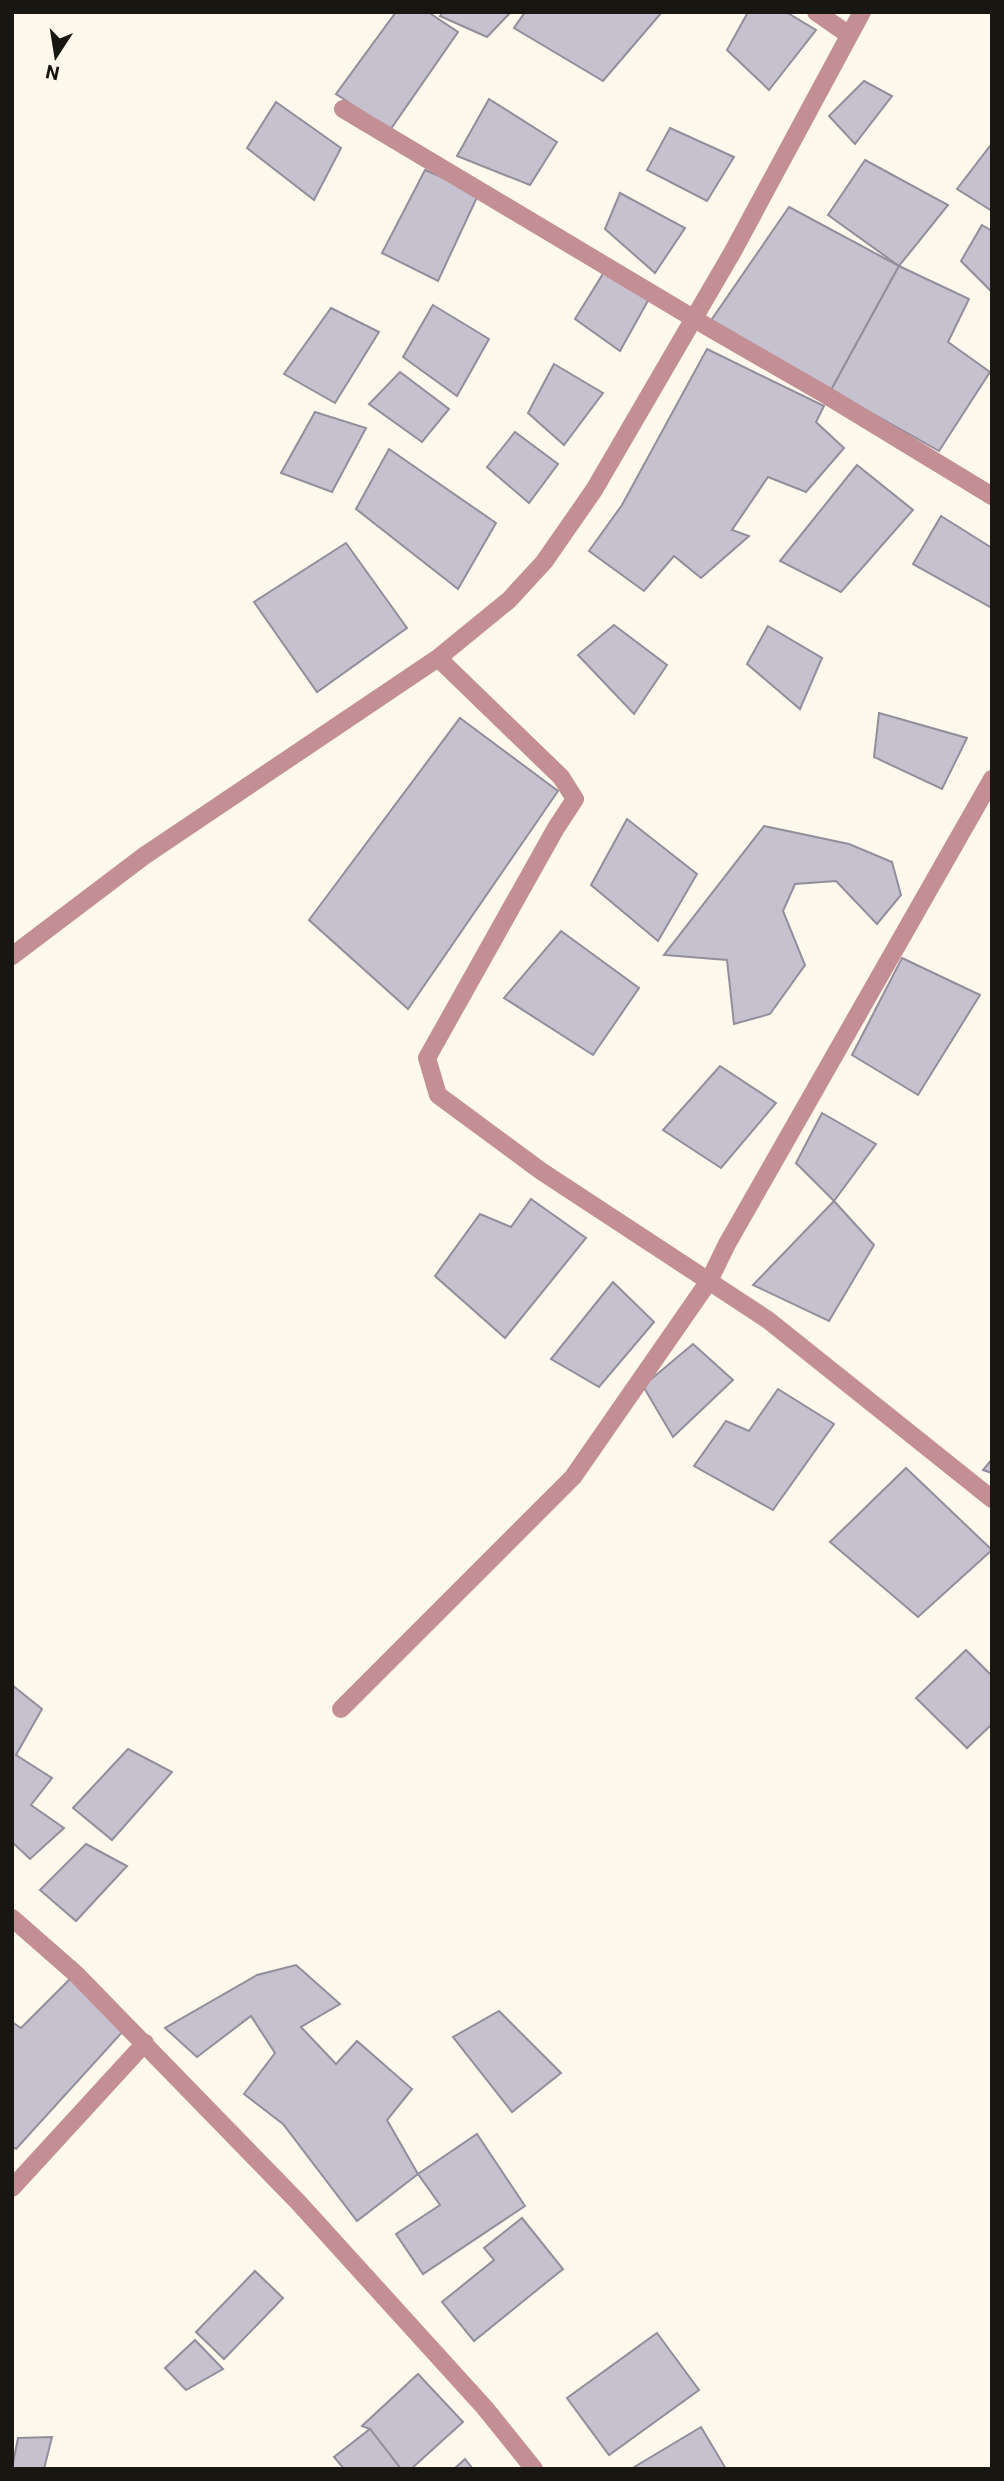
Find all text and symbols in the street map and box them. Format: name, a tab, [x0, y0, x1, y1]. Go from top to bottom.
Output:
north arrow	[21, 21, 91, 91]
text: N	[44, 59, 62, 85]

